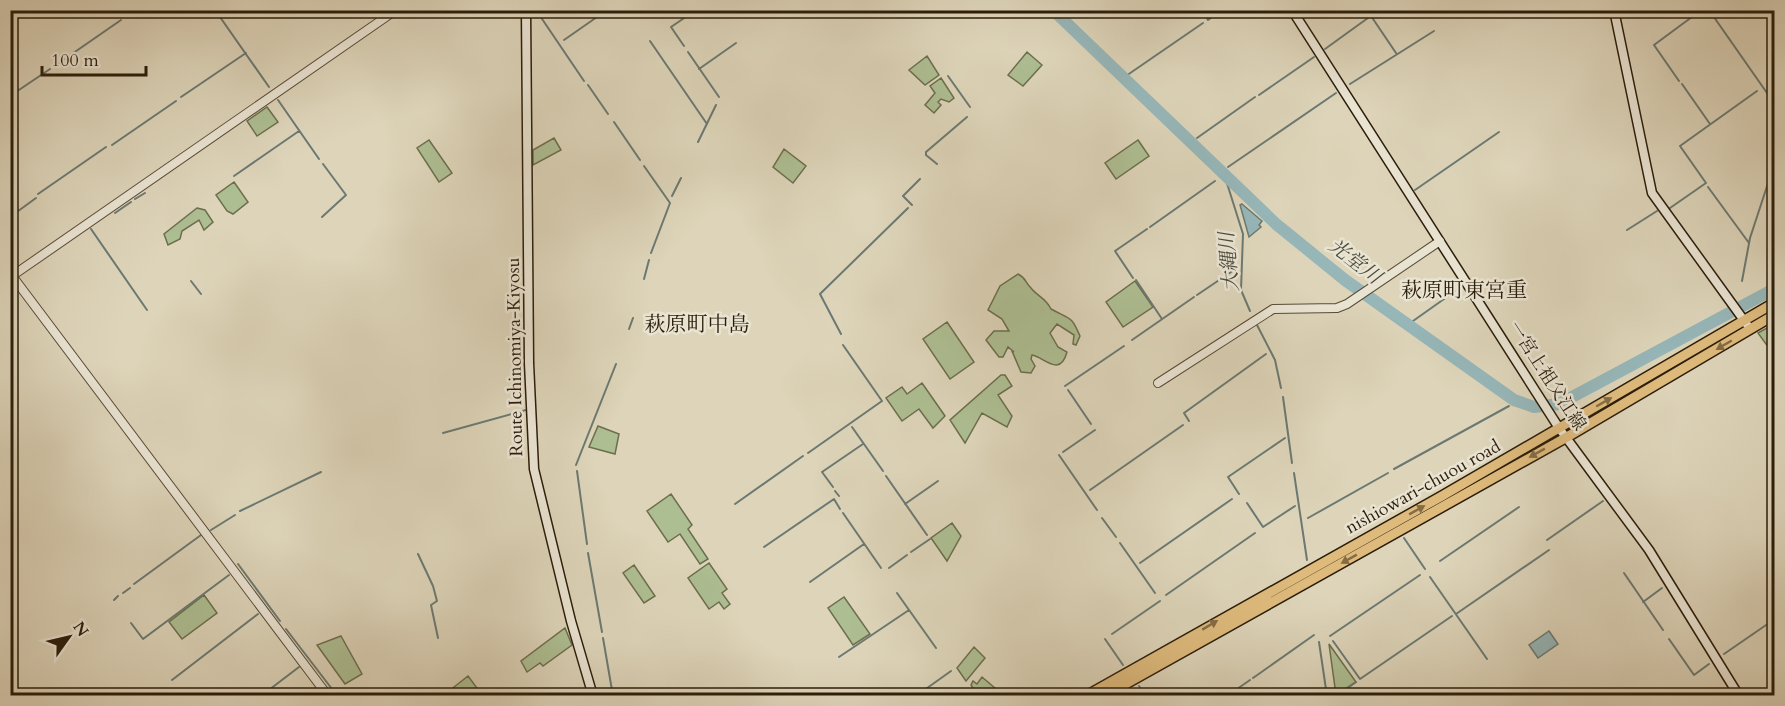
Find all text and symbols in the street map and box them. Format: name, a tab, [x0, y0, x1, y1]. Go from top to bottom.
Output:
scale bar	[42, 39, 146, 77]
text: 100 m	[51, 48, 99, 73]
water label: 大縄川	[1213, 229, 1245, 293]
water label: 光堂川	[1323, 232, 1389, 291]
street label: Route Ichinomiya-Kiyosu	[501, 257, 529, 457]
district label: 萩原町東宮重	[1401, 276, 1527, 305]
district label: 萩原町中島	[645, 310, 750, 339]
street label: 一宮上祖父江線	[1502, 316, 1592, 436]
one-way arrow	[1715, 340, 1732, 350]
one-way arrow	[1596, 397, 1613, 407]
street label: nishiowari-chuou road	[1341, 434, 1505, 540]
one-way arrow	[1529, 448, 1546, 458]
one-way arrow	[1409, 505, 1426, 515]
one-way arrow	[1340, 554, 1357, 564]
north arrow	[39, 607, 99, 667]
text: N	[68, 617, 94, 641]
one-way arrow	[1202, 620, 1218, 631]

